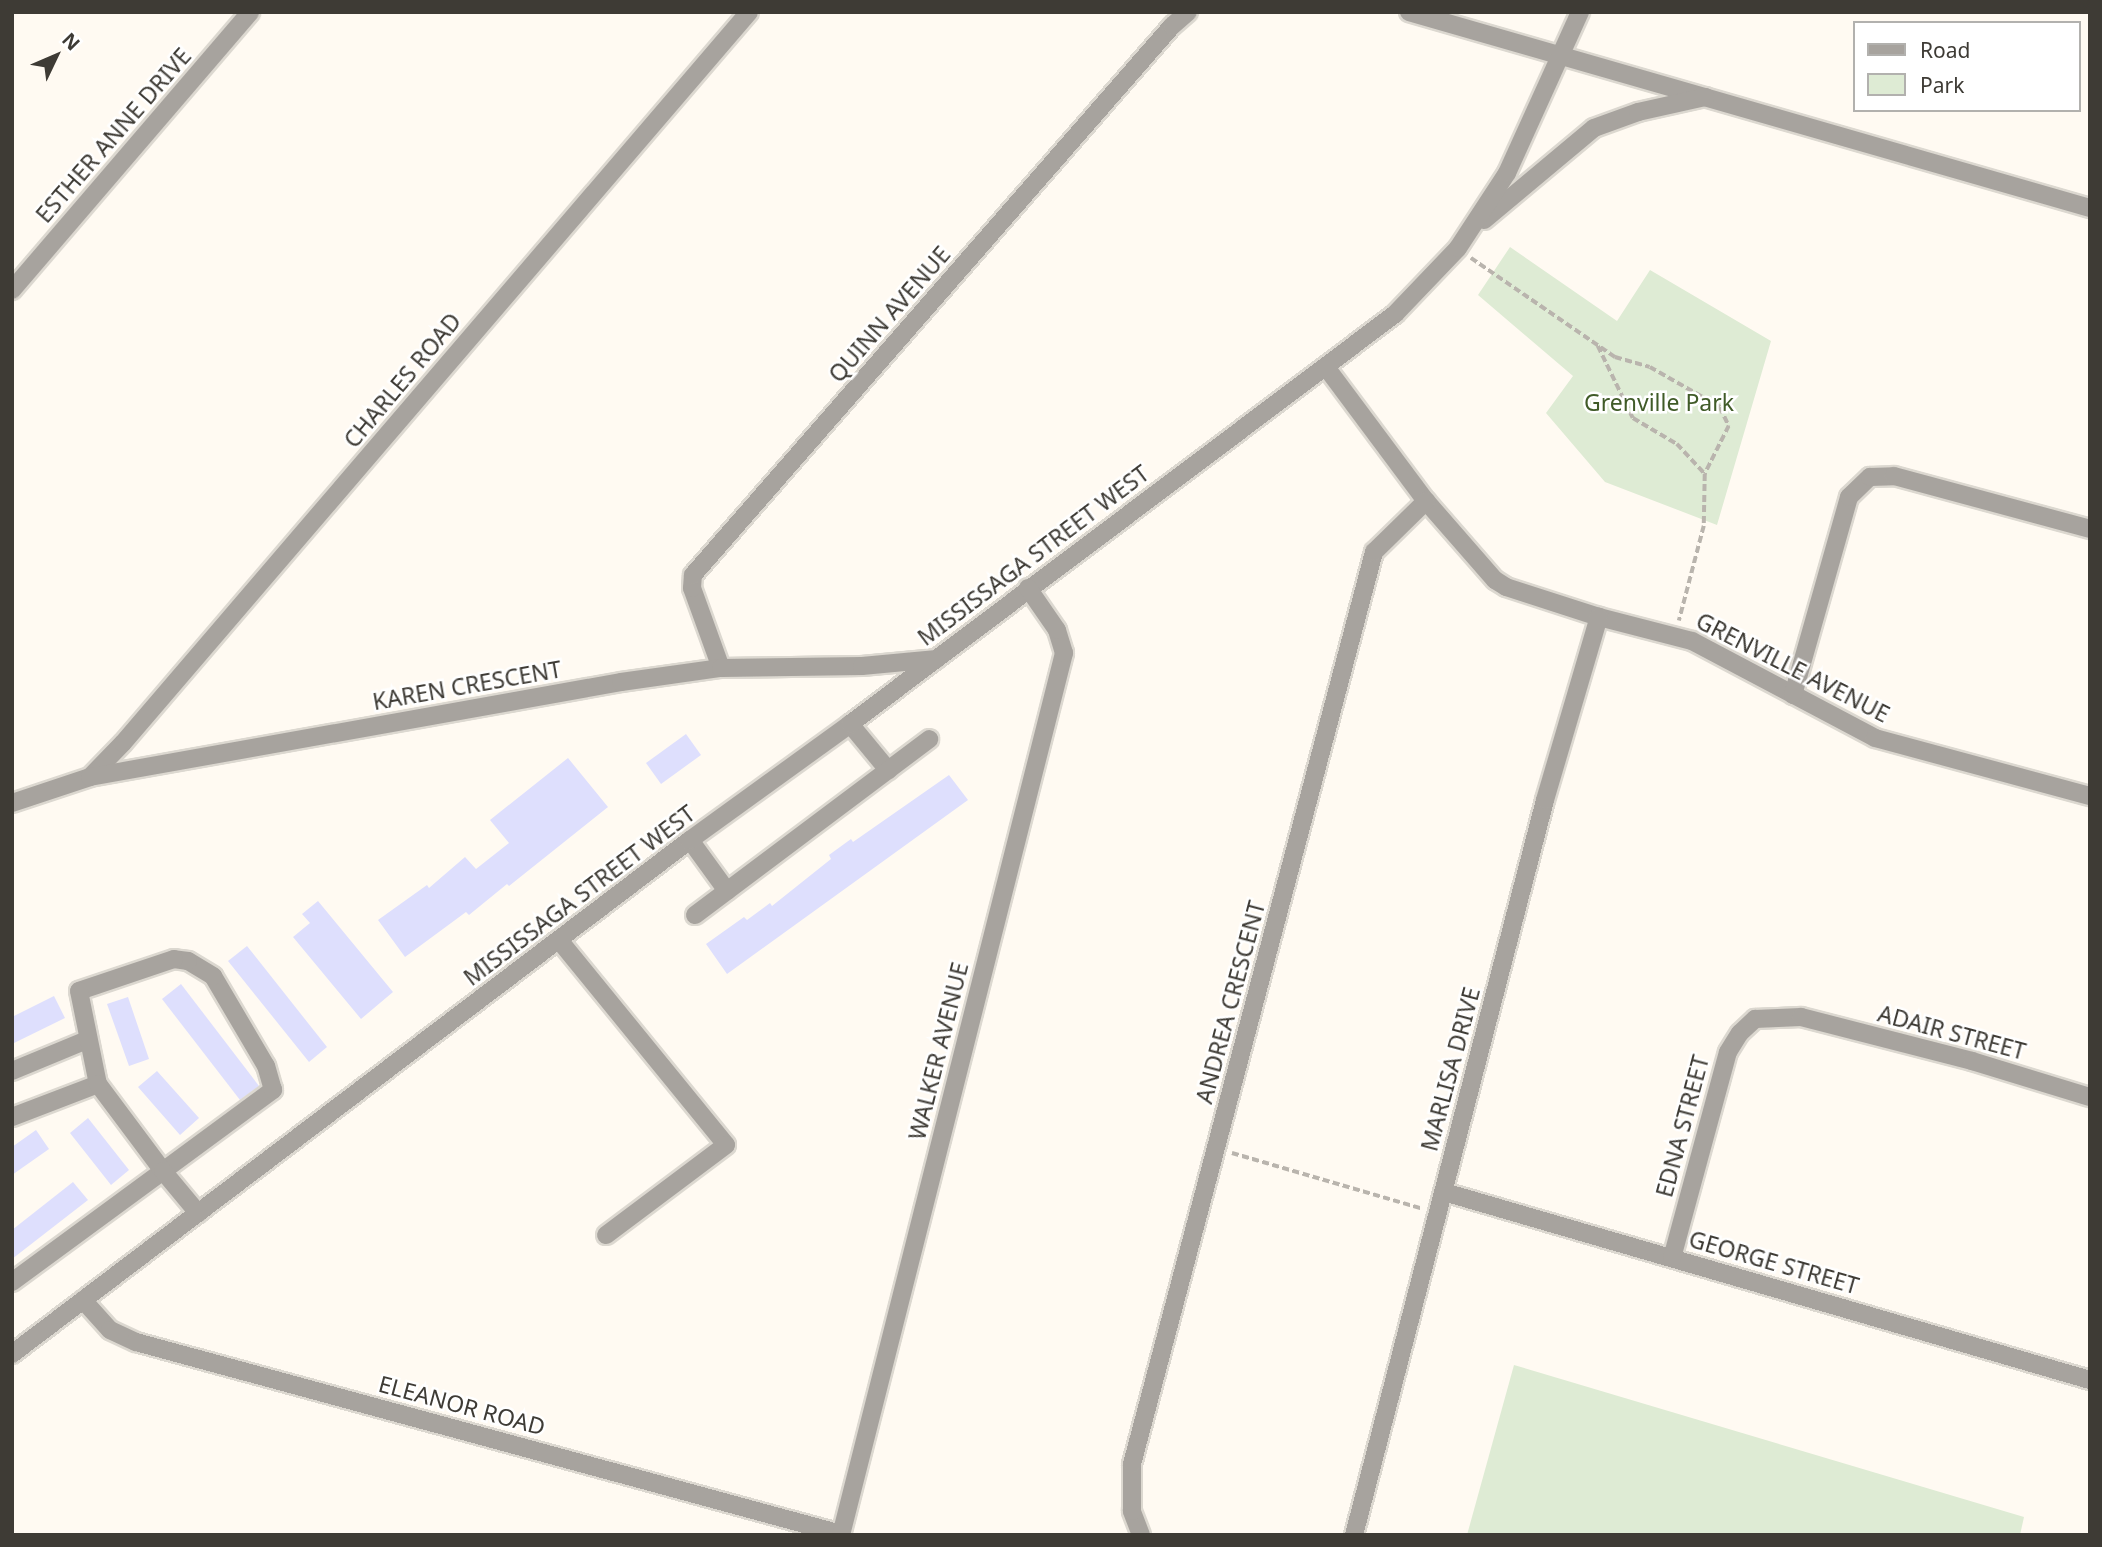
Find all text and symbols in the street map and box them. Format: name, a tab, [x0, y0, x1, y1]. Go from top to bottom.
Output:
north arrow	[21, 21, 91, 91]
legend	[1854, 21, 2081, 112]
text: Road	[1920, 36, 1970, 64]
street label: ESTHER ANNE DRIVE	[30, 42, 196, 228]
text: Park	[1920, 71, 1964, 99]
street label: QUINN AVENUE	[823, 240, 955, 388]
street label: CHARLES ROAD	[338, 307, 466, 453]
park label: Grenville Park	[1584, 388, 1734, 416]
street label: MISSISSAGA STREET WEST	[912, 459, 1154, 651]
street label: GRENVILLE AVENUE	[1692, 606, 1894, 728]
street label: KAREN CRESCENT	[370, 655, 564, 715]
street label: MISSISSAGA STREET WEST	[458, 799, 700, 991]
street label: ANDREA CRESCENT	[1190, 898, 1270, 1106]
street label: WALKER AVENUE	[903, 959, 973, 1143]
street label: MARLISA DRIVE	[1415, 984, 1485, 1154]
street label: ADAIR STREET	[1875, 999, 2029, 1065]
street label: EDNA STREET	[1650, 1052, 1714, 1200]
street label: GEORGE STREET	[1686, 1225, 1862, 1299]
street label: ELEANOR ROAD	[376, 1369, 548, 1441]

